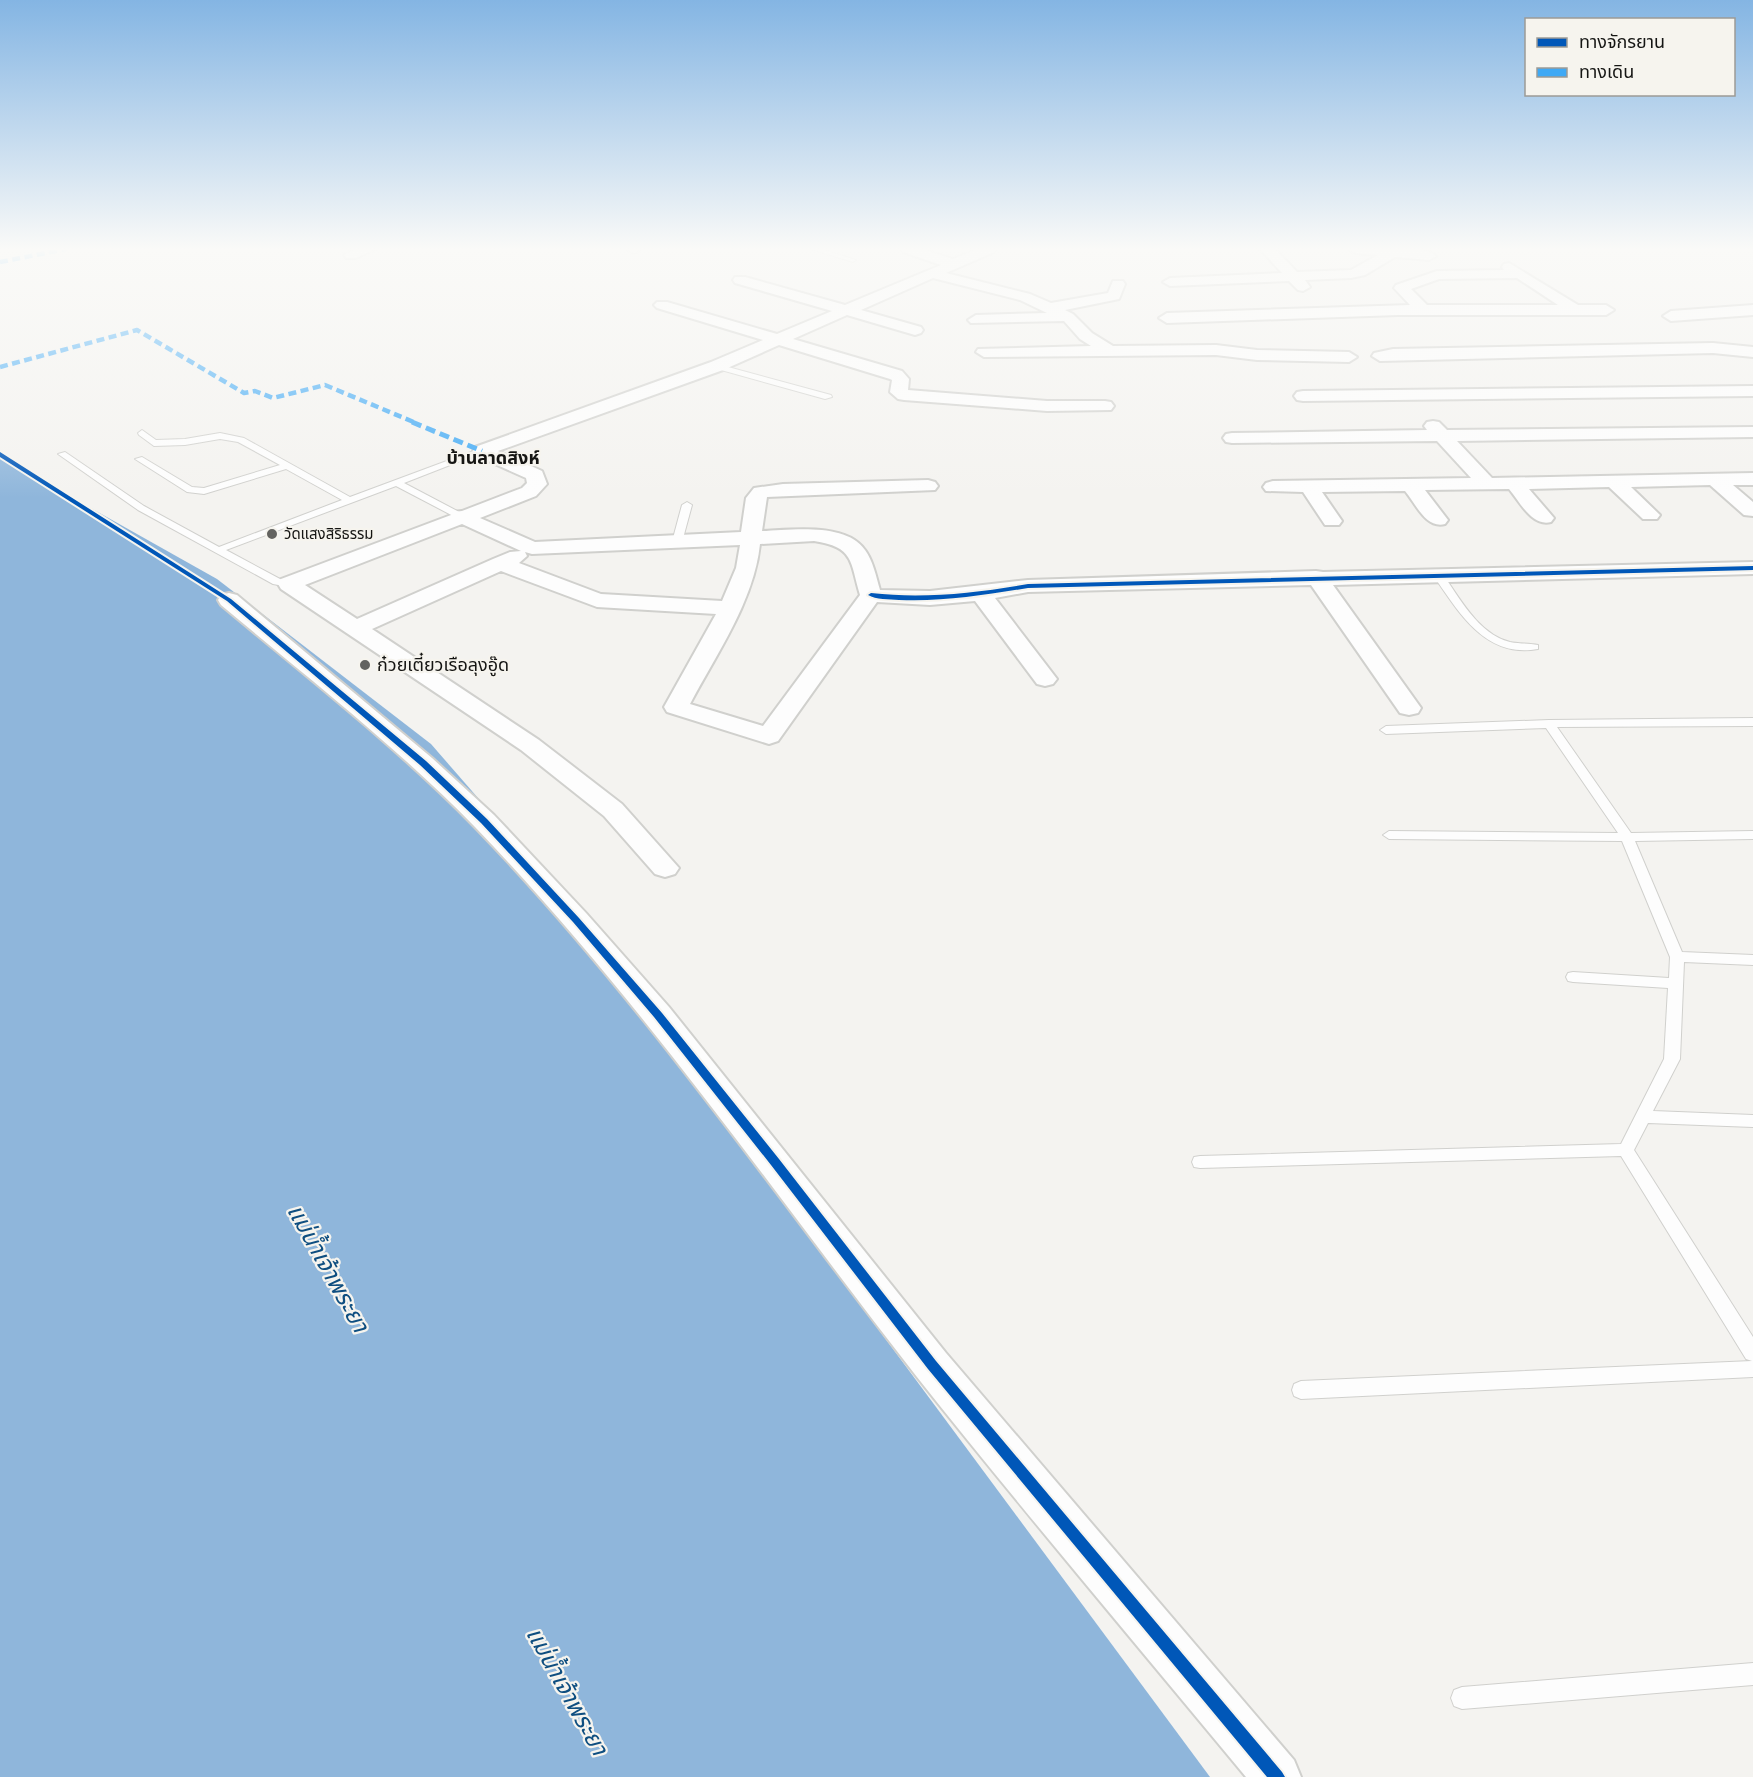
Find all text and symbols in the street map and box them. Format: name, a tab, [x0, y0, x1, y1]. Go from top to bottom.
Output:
legend	[1525, 18, 1735, 96]
text: ทางจักรยาน	[1579, 31, 1665, 51]
text: ทางเดิน	[1579, 61, 1634, 81]
district label: บ้านลาดสิงห์	[446, 447, 540, 467]
place label: วัดแสงสิริธรรม	[284, 525, 374, 542]
marker: วัดแสงสิริธรรม	[265, 527, 279, 541]
place label: ก๋วยเตี๋ยวเรือลุงอู๊ด	[377, 652, 509, 677]
marker: ก๋วยเตี๋ยวเรือลุงอู๊ด	[358, 658, 372, 672]
water label: แม่น้ำเจ้าพระยา	[282, 1198, 378, 1338]
water label: แม่น้ำเจ้าพระยา	[521, 1621, 617, 1761]

